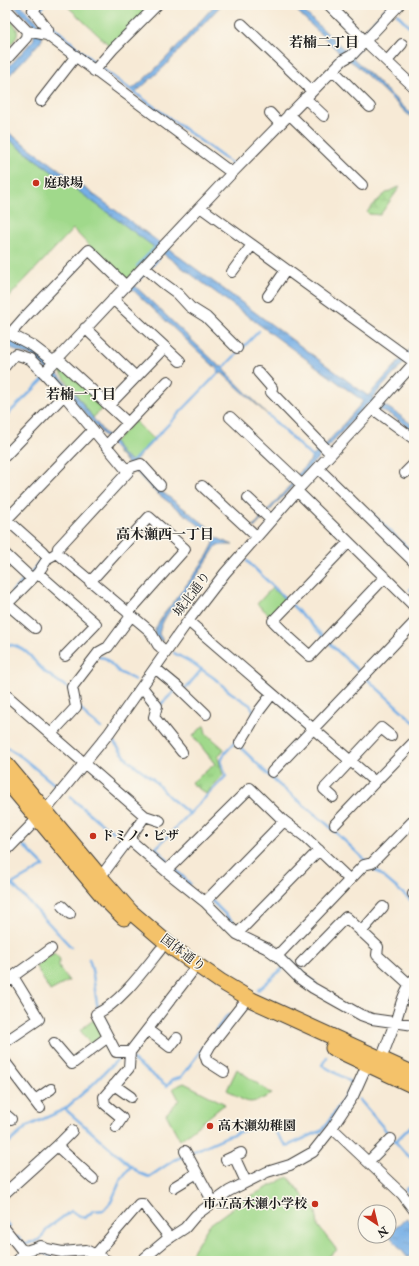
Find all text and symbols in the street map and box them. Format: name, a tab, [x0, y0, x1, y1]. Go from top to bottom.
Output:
district label: 若楠二丁目	[289, 34, 359, 51]
place label: 庭球場	[44, 175, 83, 191]
marker: 庭球場	[31, 178, 41, 188]
district label: 若楠一丁目	[46, 386, 116, 403]
district label: 高木瀬西一丁目	[116, 526, 214, 543]
street label: 城北通り	[170, 568, 214, 620]
place label: ドミノ・ピザ	[101, 828, 179, 844]
marker: ドミノ・ピザ	[88, 831, 98, 841]
street label: 国体通り	[157, 931, 209, 975]
place label: 高木瀬幼稚園	[218, 1118, 296, 1134]
marker: 高木瀬幼稚園	[205, 1121, 215, 1131]
place label: 市立高木瀬小学校	[203, 1196, 308, 1212]
marker: 市立高木瀬小学校	[310, 1199, 320, 1209]
north arrow	[357, 1204, 397, 1244]
text: N	[374, 1223, 391, 1241]

